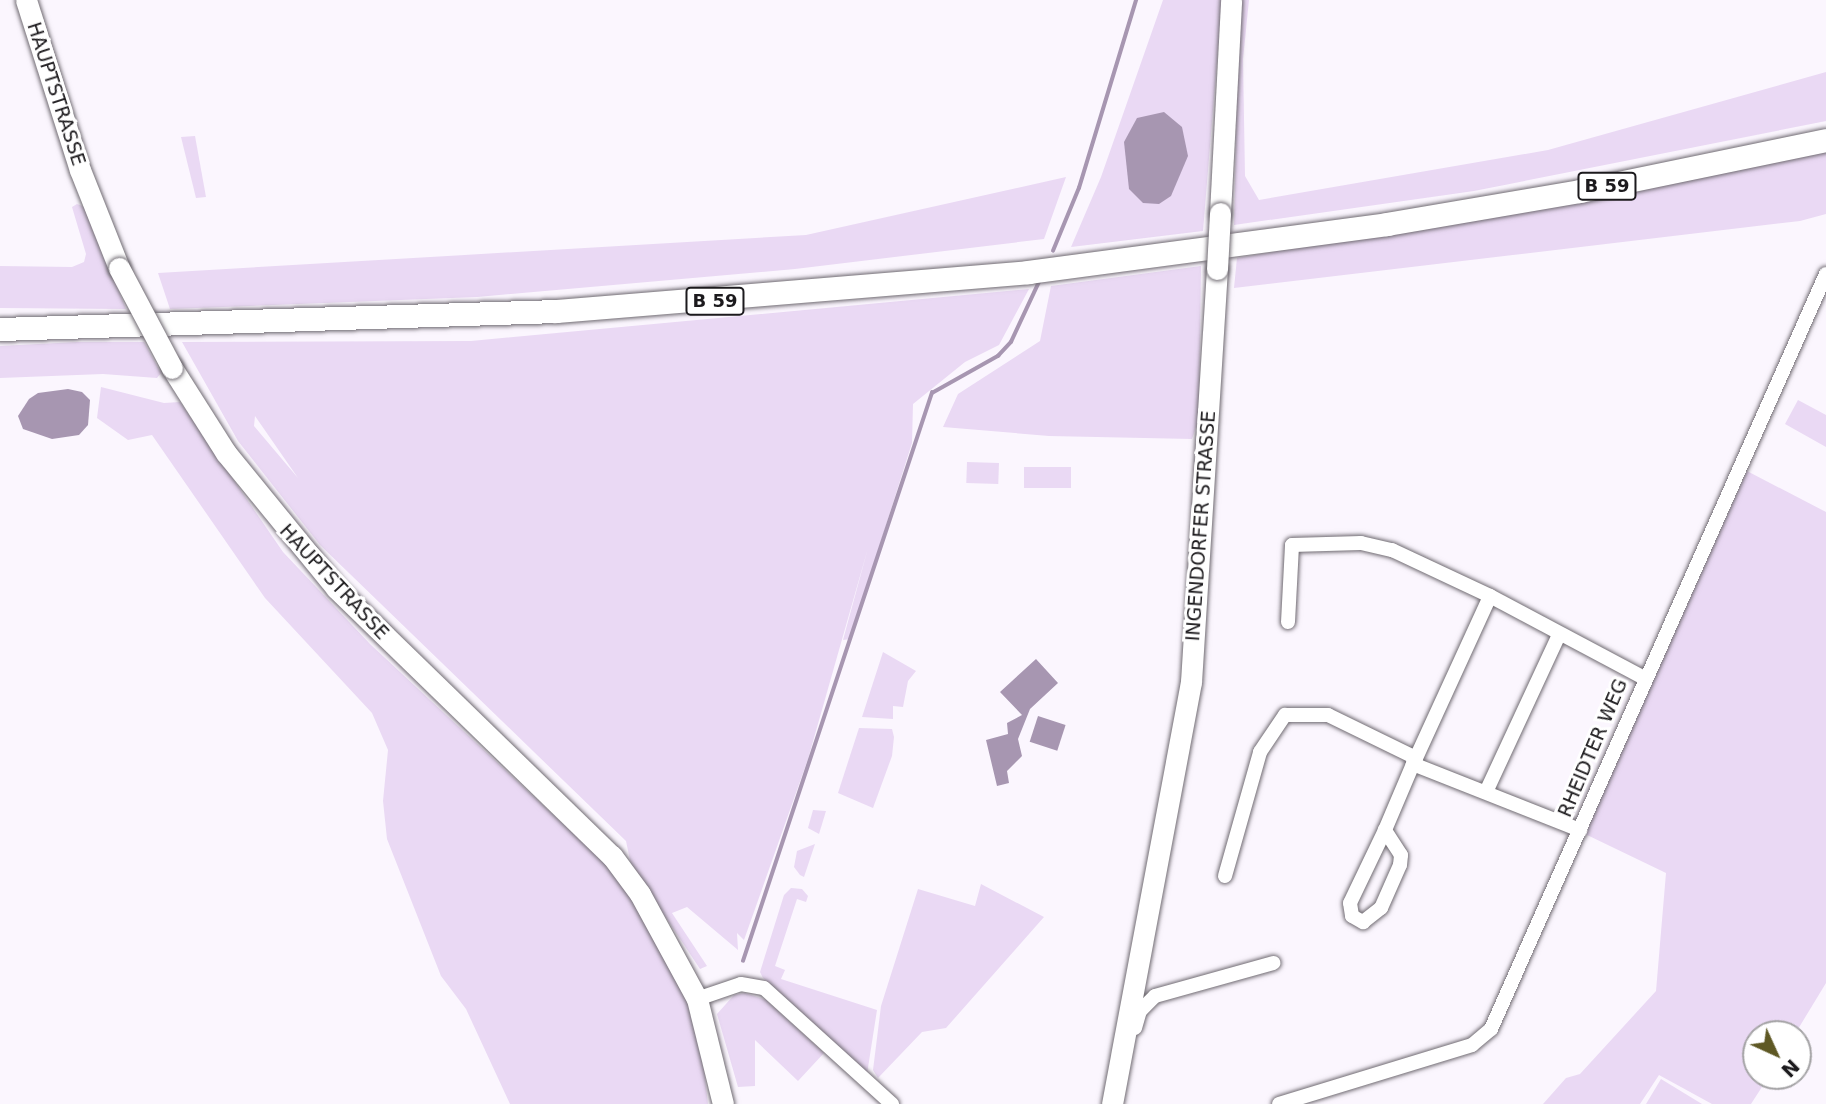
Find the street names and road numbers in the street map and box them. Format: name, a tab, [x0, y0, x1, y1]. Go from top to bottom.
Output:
street label: HAUPTSTRASSE	[22, 19, 90, 169]
road number: B 59	[1577, 172, 1637, 201]
road number: B 59	[685, 286, 745, 316]
street label: INGENDORFER STRASSE	[1182, 410, 1220, 642]
street label: HAUPTSTRASSE	[275, 520, 393, 644]
street label: RHEIDTER WEG	[1554, 675, 1632, 821]

